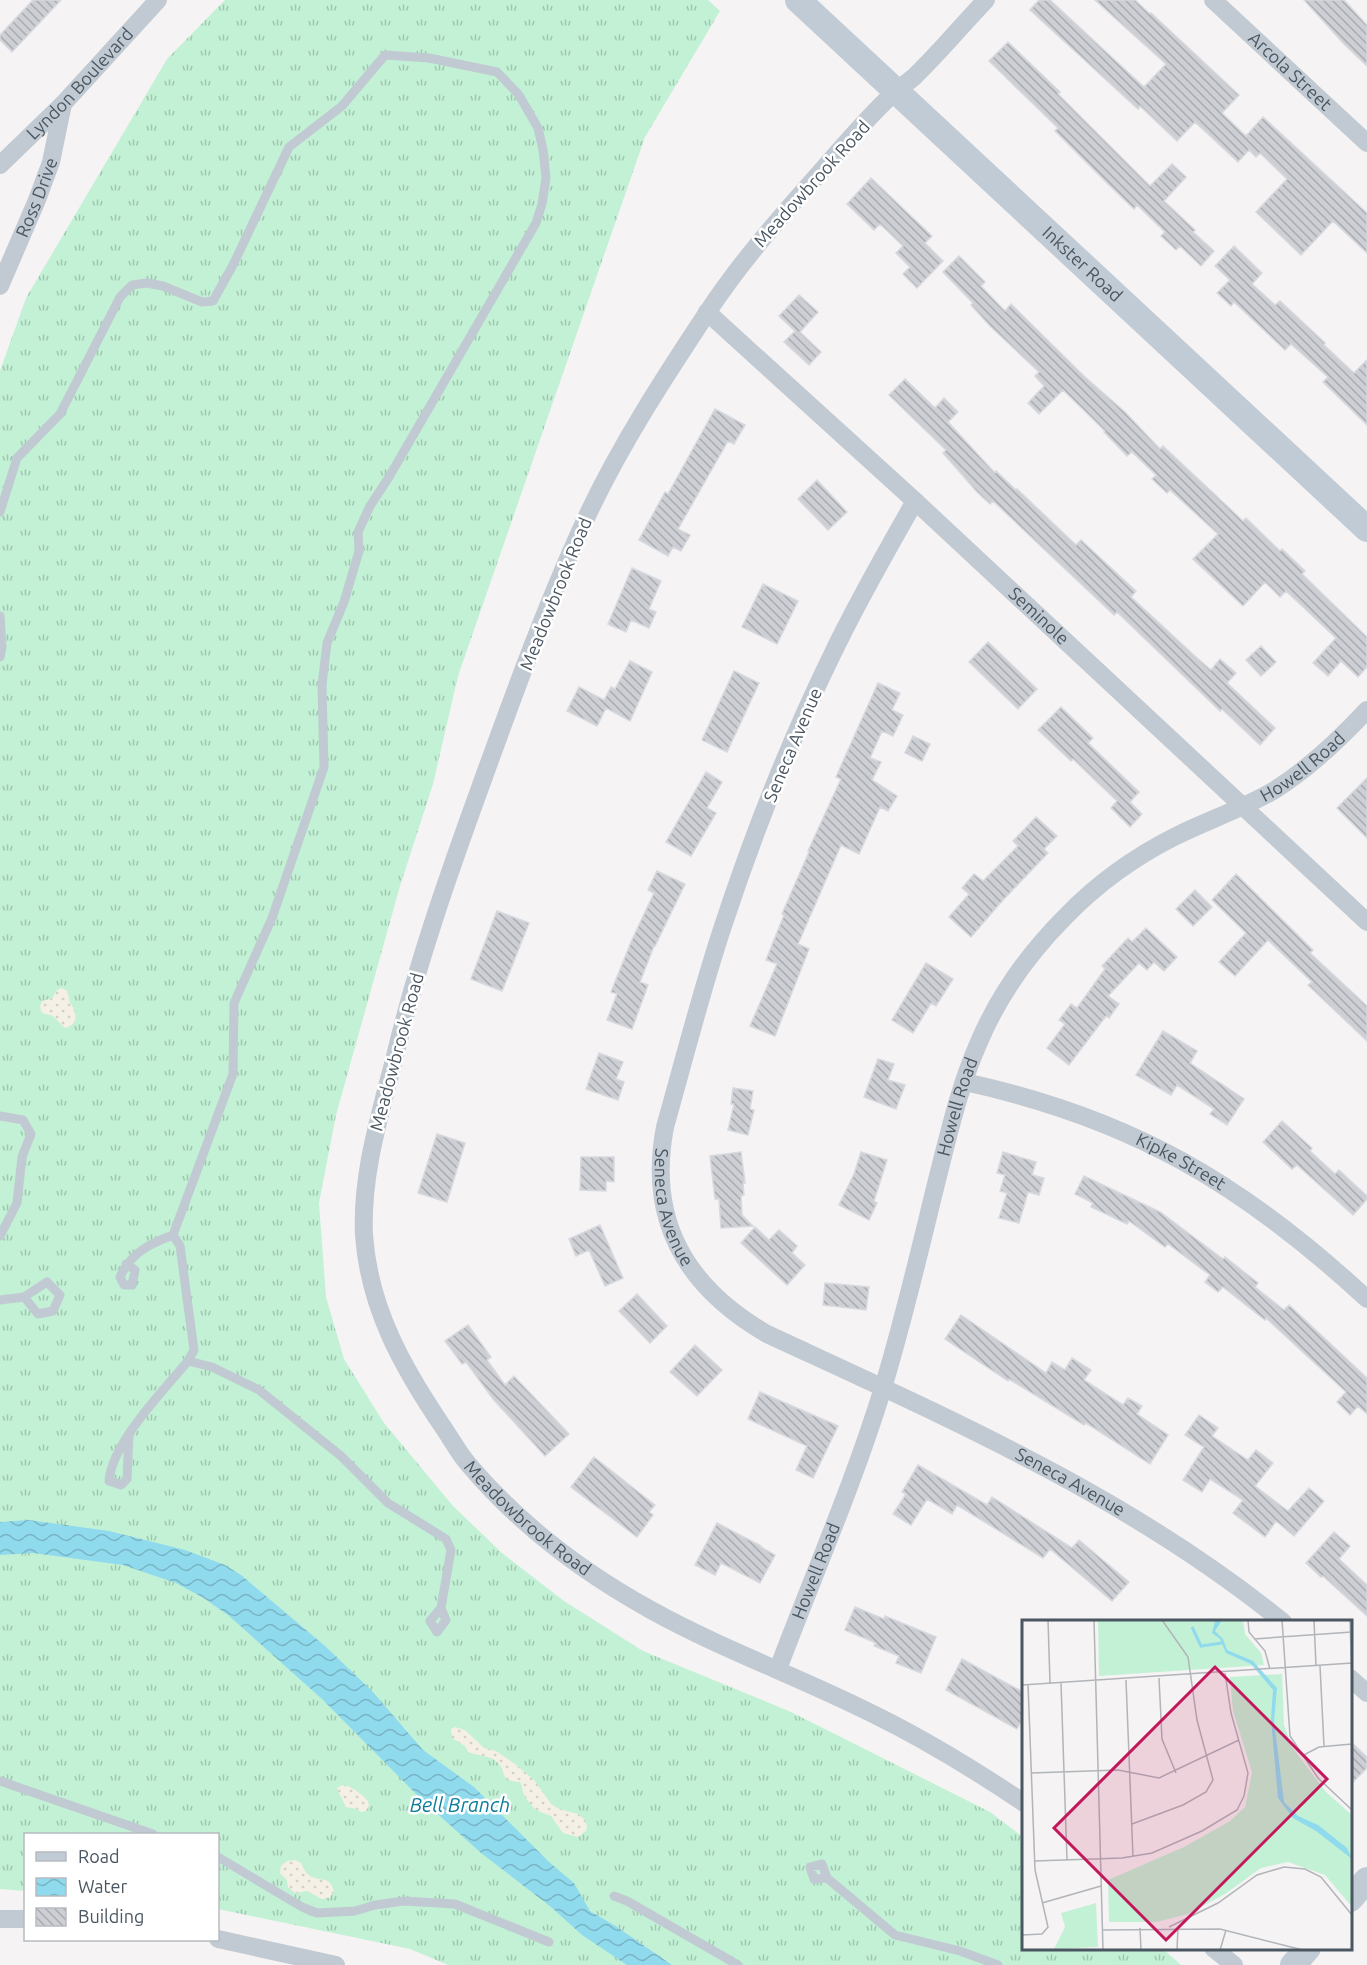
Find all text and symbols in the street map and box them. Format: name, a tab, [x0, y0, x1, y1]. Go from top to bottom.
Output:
street label: Lyndon Boulevard	[22, 23, 137, 143]
street label: Arcola Street	[1245, 27, 1336, 114]
street label: Meadowbrook Road	[749, 116, 873, 251]
street label: Ross Drive	[11, 155, 61, 240]
street label: Inkster Road	[1039, 222, 1127, 305]
street label: Meadowbrook Road	[515, 514, 595, 673]
street label: Seminole	[1005, 583, 1073, 648]
street label: Seneca Avenue	[759, 685, 825, 805]
street label: Howell Road	[1256, 727, 1349, 805]
street label: Meadowbrook Road	[365, 970, 427, 1133]
street label: Howell Road	[932, 1054, 981, 1158]
street label: Kipke Street	[1133, 1128, 1230, 1194]
street label: Seneca Avenue	[652, 1148, 698, 1269]
street label: Seneca Avenue	[1013, 1443, 1129, 1520]
street label: Meadowbrook Road	[461, 1456, 595, 1579]
street label: Howell Road	[787, 1520, 843, 1622]
inset map	[1022, 1620, 1352, 1950]
water label: Bell Branch	[410, 1793, 510, 1816]
legend	[24, 1833, 219, 1941]
text: Road	[78, 1846, 120, 1866]
text: Water	[78, 1876, 128, 1896]
text: Building	[78, 1906, 144, 1926]

